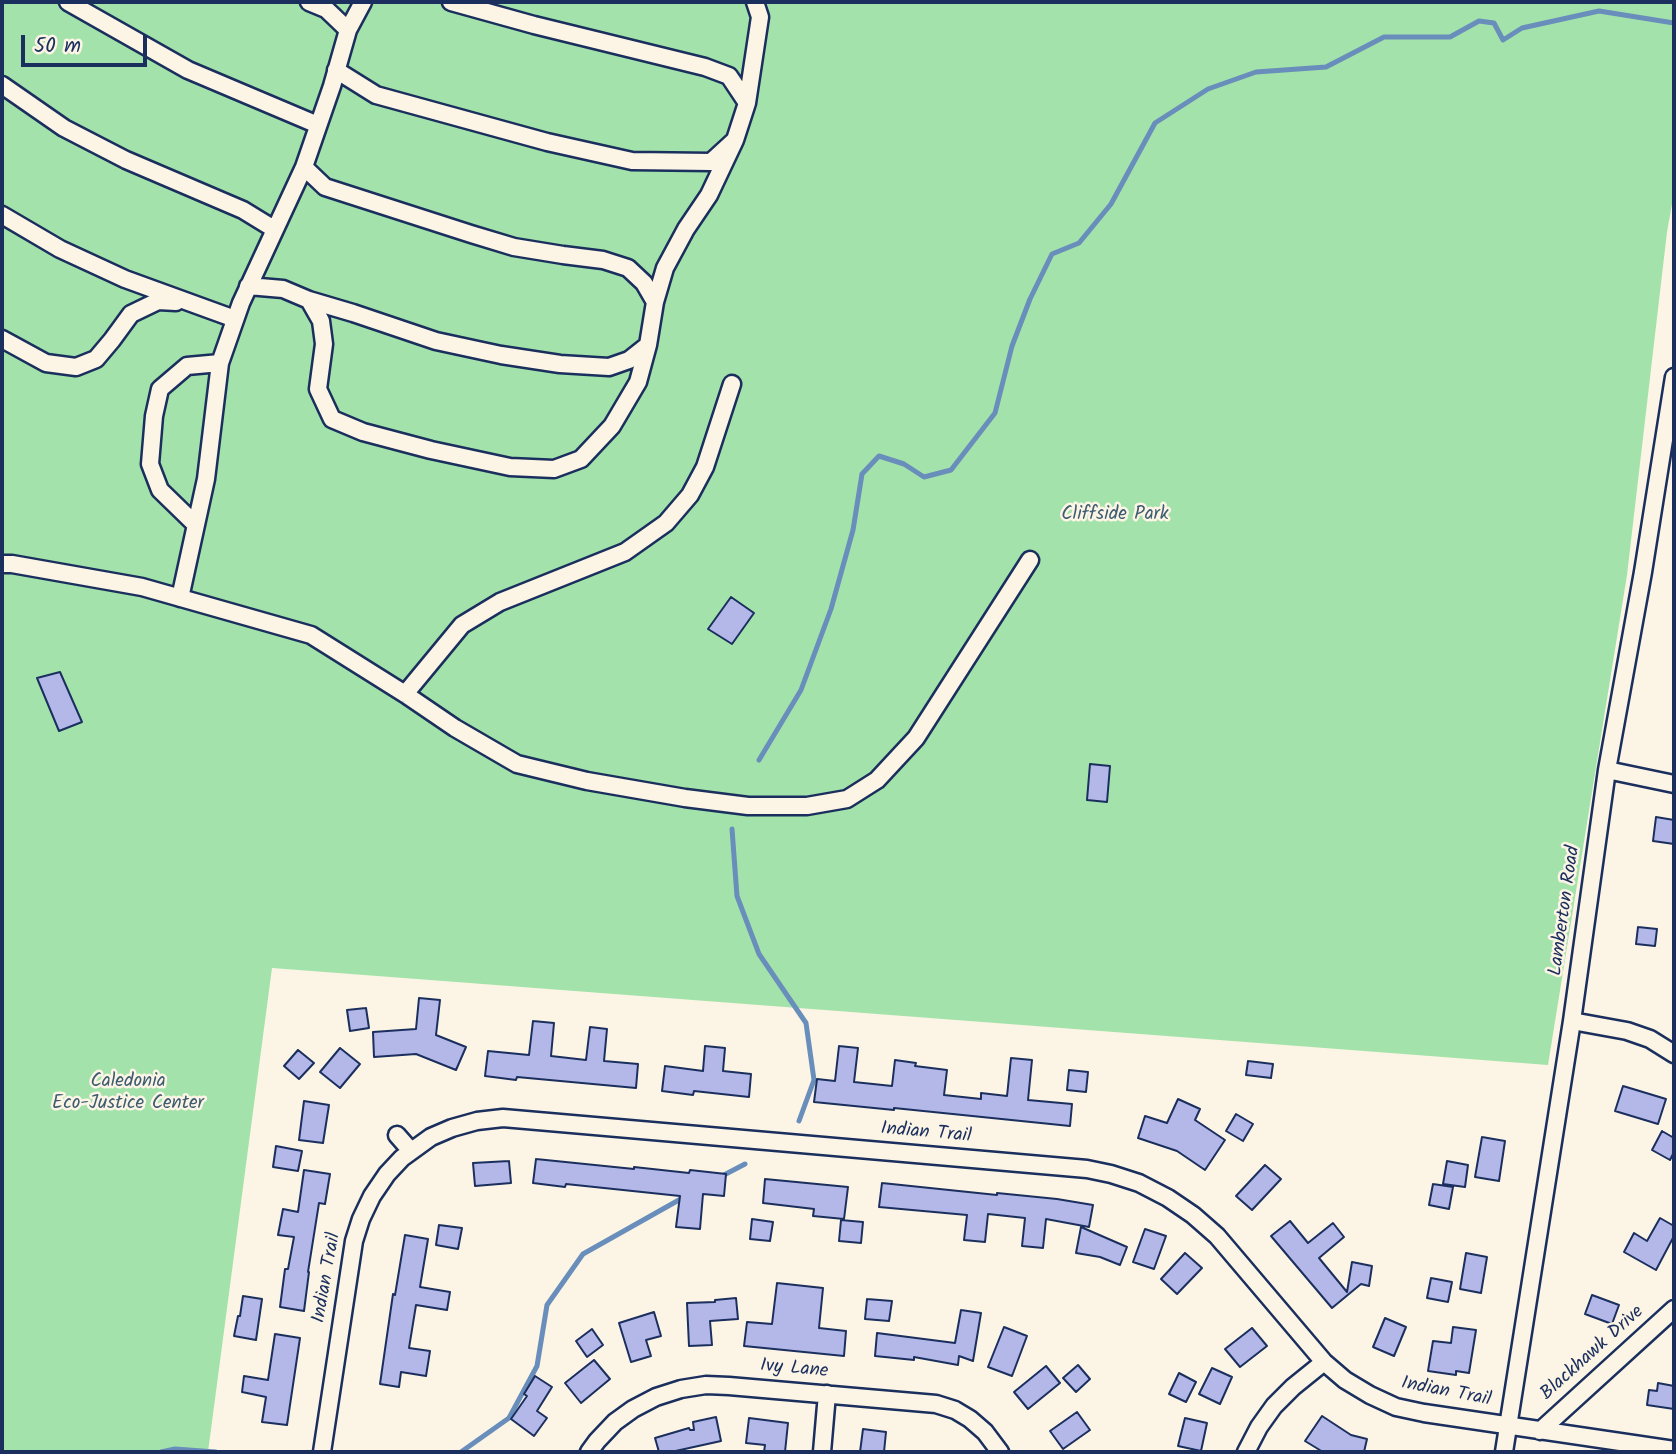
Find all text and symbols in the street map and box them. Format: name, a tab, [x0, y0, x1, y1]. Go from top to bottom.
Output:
scale bar	[24, 21, 150, 65]
text: 50 m	[34, 30, 81, 63]
park label: Cliffside Park	[1061, 505, 1169, 527]
street label: Lamberton Road	[1546, 845, 1586, 977]
park label: Caledonia Eco-Justice Center	[52, 1072, 204, 1116]
street label: Indian Trail	[880, 1119, 972, 1149]
street label: Indian Trail	[309, 1231, 347, 1325]
street label: Blackhawk Drive	[1537, 1302, 1649, 1406]
street label: Ivy Lane	[759, 1356, 829, 1384]
street label: Indian Trail	[1399, 1373, 1493, 1413]

